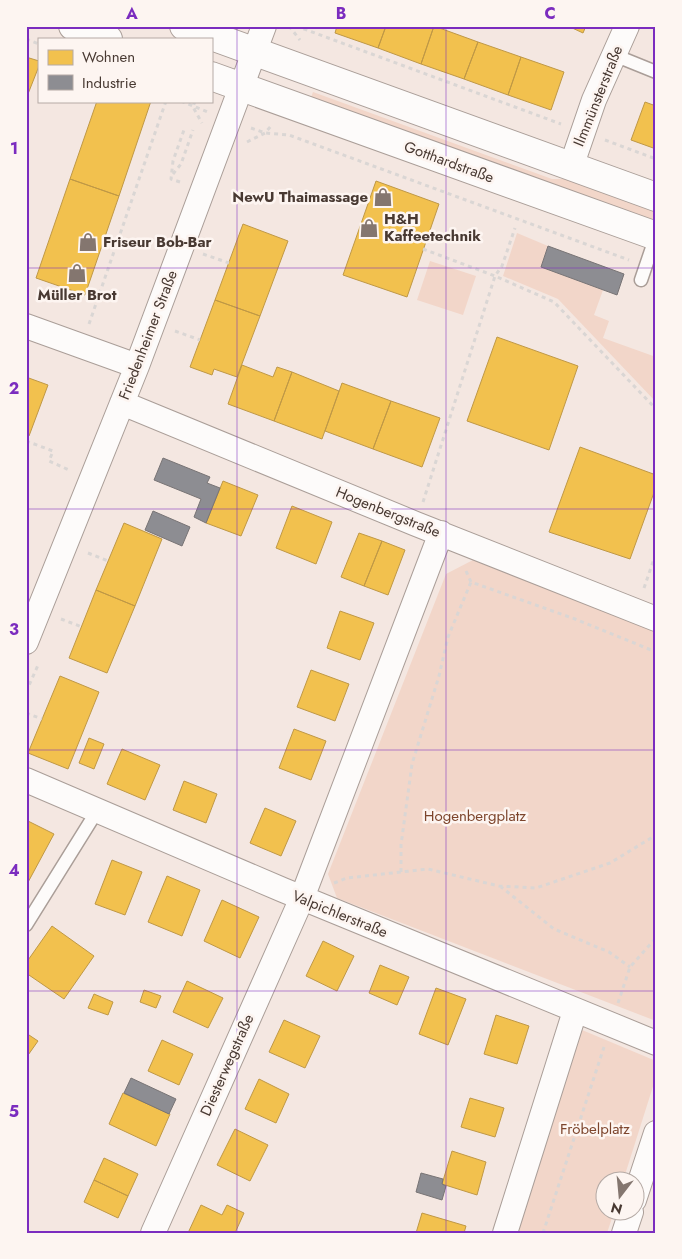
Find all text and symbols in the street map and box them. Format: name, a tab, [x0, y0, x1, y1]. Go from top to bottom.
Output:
text: A	[125, 2, 138, 25]
text: B	[336, 2, 346, 25]
text: C	[544, 2, 556, 25]
legend	[38, 38, 212, 102]
street label: Ilmmünsterstraße	[568, 42, 628, 150]
text: Wohnen	[82, 46, 135, 68]
text: Industrie	[82, 72, 137, 94]
street label: Gotthardstraße	[401, 136, 497, 189]
text: 1	[10, 137, 18, 160]
place label: NewU Thaimassage	[232, 186, 368, 208]
shop icon: NewU Thaimassage	[372, 186, 394, 208]
place label: H&H Kaffeetechnik	[384, 208, 481, 247]
shop icon: H&H Kaffeetechnik	[358, 217, 380, 239]
shop icon: Friseur Bob-Bar	[77, 231, 99, 253]
place label: Friseur Bob-Bar	[103, 231, 212, 253]
shop icon: Müller Brot	[66, 262, 88, 284]
street label: Friedenheimer Straße	[113, 267, 183, 403]
place label: Müller Brot	[38, 284, 117, 306]
text: 2	[9, 377, 19, 400]
street label: Hogenbergstraße	[332, 481, 444, 543]
text: 3	[9, 618, 19, 641]
park label: Hogenbergplatz	[424, 805, 526, 827]
text: 4	[8, 859, 20, 882]
street label: Valpichlerstraße	[289, 885, 391, 943]
street label: Diesterwegstraße	[195, 1010, 259, 1119]
text: 5	[9, 1100, 19, 1123]
park label: Fröbelplatz	[560, 1118, 630, 1140]
north arrow	[594, 1172, 644, 1222]
text: N	[608, 1197, 625, 1220]

